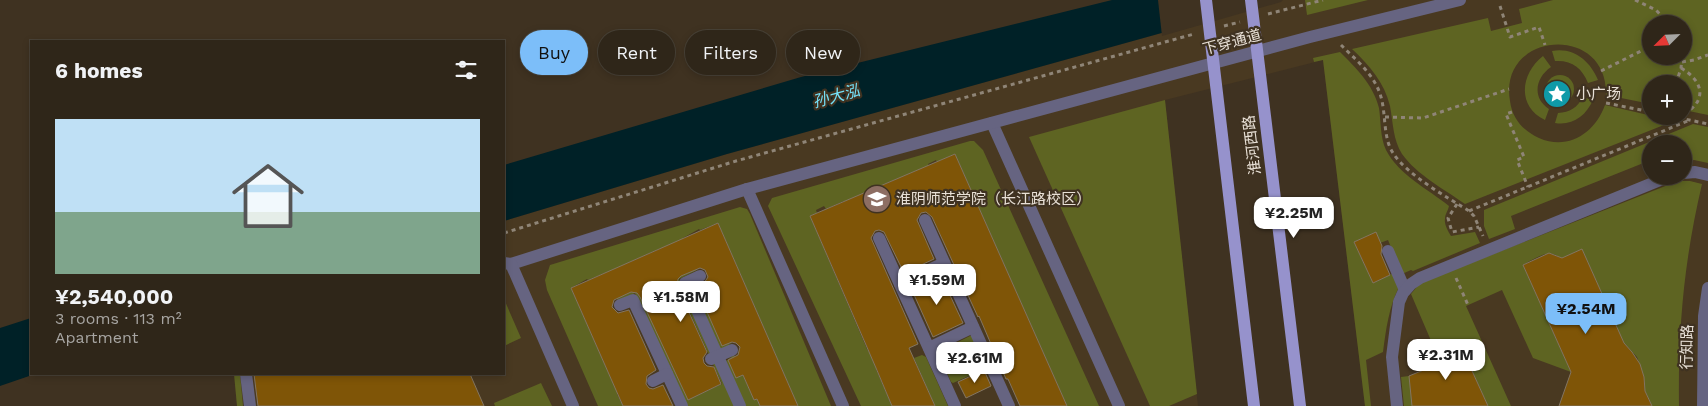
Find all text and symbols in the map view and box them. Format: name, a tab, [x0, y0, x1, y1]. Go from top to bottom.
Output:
north arrow	[1642, 15, 1692, 65]
map controls	[1642, 15, 1692, 185]
street label: 下穿通道	[1201, 26, 1263, 58]
chip: Buy	[520, 30, 588, 75]
chip: Rent	[598, 30, 675, 75]
chip: Filters	[685, 30, 776, 75]
chip: New	[786, 30, 860, 75]
icon: filters	[452, 56, 480, 84]
text: 6 homes	[55, 58, 143, 83]
button: +	[1642, 75, 1692, 125]
place icon: 小广场	[1542, 79, 1572, 109]
water label: 孙大泓	[810, 81, 862, 111]
place label: 小广场	[1576, 85, 1621, 103]
street label: 淮河西路	[1239, 114, 1265, 176]
button: −	[1642, 135, 1692, 185]
icon: home	[223, 151, 313, 241]
school or university icon: 淮阴师范学院（长江路校区）	[862, 184, 892, 214]
place label: 淮阴师范学院（长江路校区）	[896, 190, 1091, 208]
pin: ¥2.25M	[1253, 196, 1335, 239]
text: ¥2.25M	[1265, 203, 1323, 222]
pin: ¥1.59M	[896, 264, 978, 306]
text: ¥1.59M	[909, 270, 965, 289]
pin: ¥1.58M	[640, 280, 722, 323]
text: ¥2,540,000	[55, 284, 173, 309]
text: ¥1.58M	[653, 287, 709, 306]
pin: ¥2.54M	[1545, 292, 1627, 335]
text: ¥2.54M	[1556, 299, 1616, 318]
text: 3 rooms · 113 m²	[55, 309, 182, 328]
street label: 行知路	[1678, 324, 1696, 370]
text: Apartment	[55, 328, 138, 347]
pin: ¥2.31M	[1405, 338, 1487, 381]
pin: ¥2.61M	[934, 342, 1016, 384]
text: ¥2.31M	[1418, 345, 1474, 364]
text: ¥2.61M	[947, 348, 1003, 367]

